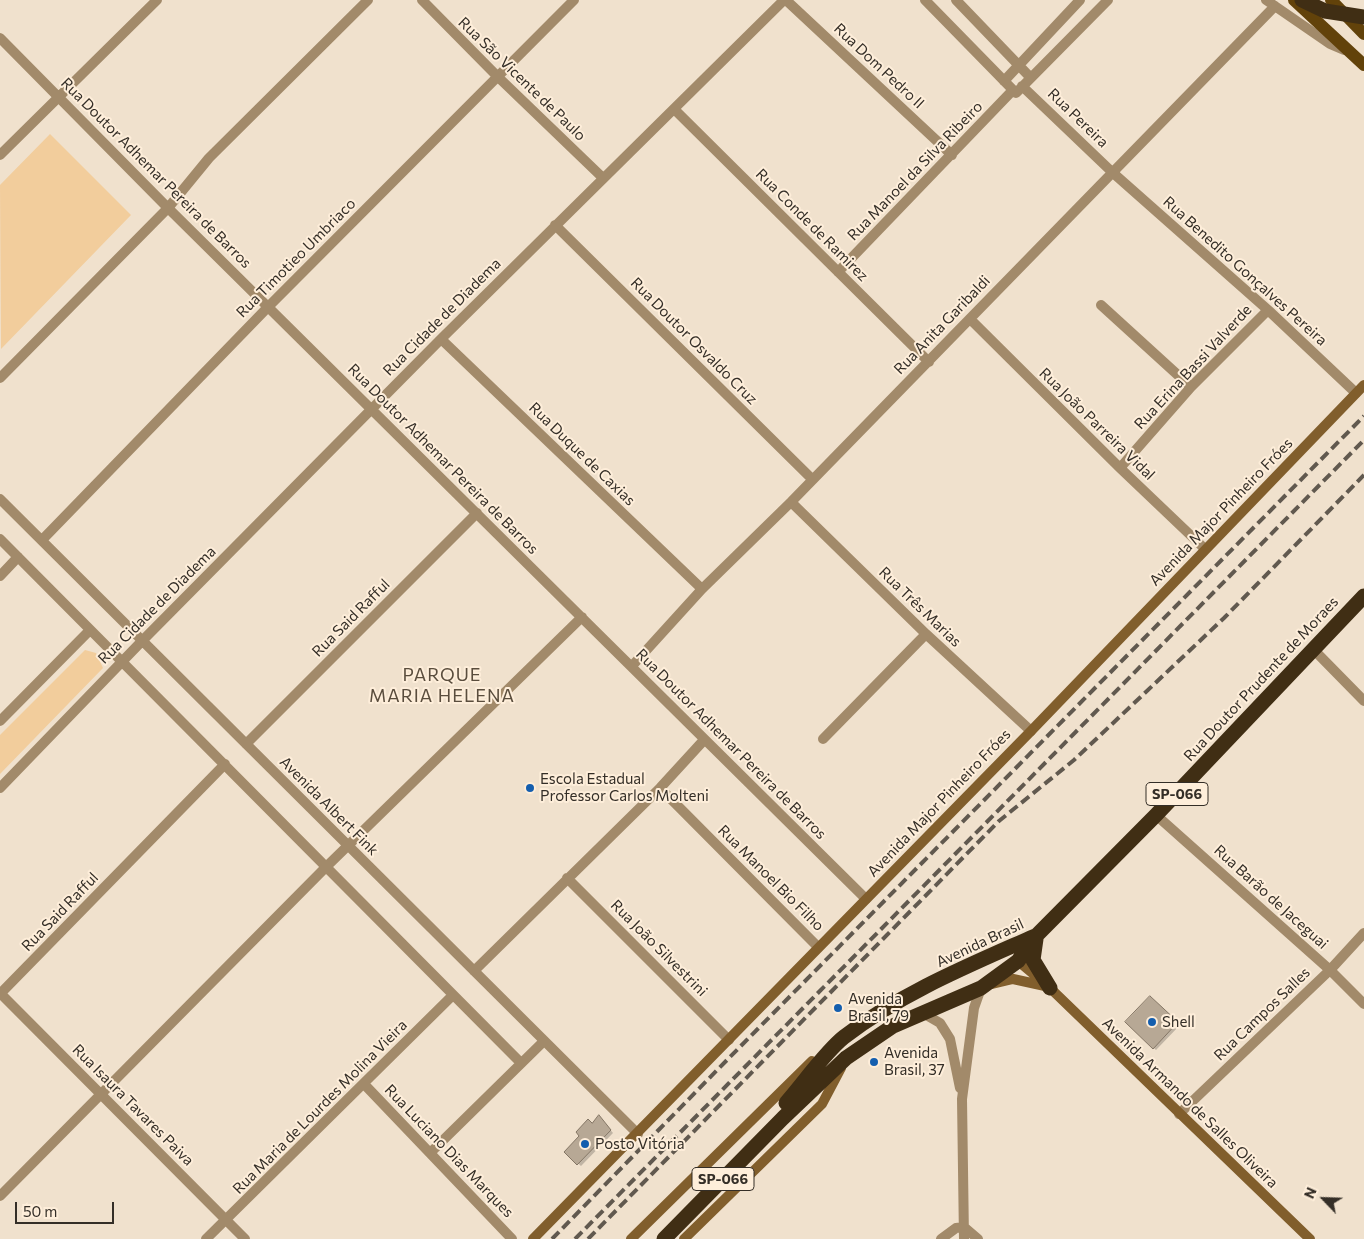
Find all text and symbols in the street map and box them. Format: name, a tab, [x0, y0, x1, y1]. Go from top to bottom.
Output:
street label: Rua São Vicente de Paulo	[455, 13, 589, 145]
street label: Rua Dom Pedro II	[830, 20, 928, 112]
street label: Rua Doutor Adhemar Pereira de Barros	[57, 74, 255, 272]
street label: Rua Pereira	[1044, 85, 1112, 151]
street label: Rua Manoel da Silva Ribeiro	[844, 98, 986, 244]
street label: Rua Conde de Ramirez	[752, 165, 872, 285]
street label: Rua Benedito Gonçalves Pereira	[1159, 193, 1331, 349]
street label: Rua Timotieo Umbriaco	[233, 195, 359, 321]
street label: Rua Cidade de Diadema	[379, 254, 505, 380]
street label: Rua Anita Garibaldi	[890, 272, 994, 378]
street label: Rua Doutor Osvaldo Cruz	[627, 274, 761, 408]
street label: Rua Erina Bassi Valverde	[1131, 301, 1255, 433]
street label: Rua Doutor Adhemar Pereira de Barros	[344, 360, 542, 558]
street label: Rua João Parreira Vidal	[1035, 364, 1159, 484]
street label: Rua Duque de Caxias	[525, 399, 639, 509]
street label: Avenida Major Pinheiro Fróes	[1146, 434, 1296, 590]
street label: Rua Cidade de Diadema	[94, 542, 220, 668]
street label: Rua Três Marias	[875, 563, 965, 651]
street label: Rua Said Rafful	[308, 575, 394, 661]
street label: Rua Doutor Prudente de Moraes	[1180, 593, 1342, 765]
street label: Rua Doutor Adhemar Pereira de Barros	[632, 645, 830, 843]
district label: PARQUE MARIA HELENA	[368, 664, 516, 706]
street label: Avenida Major Pinheiro Fróes	[864, 725, 1014, 881]
street label: Avenida Albert Fink	[276, 753, 382, 859]
place label: Escola Estadual Professor Carlos Molteni	[540, 770, 709, 805]
marker: Escola Estadual Professor Carlos Molteni	[524, 782, 536, 794]
road number: SP-066	[1146, 782, 1208, 806]
street label: Rua Manoel Bio Filho	[714, 821, 828, 935]
street label: Rua Barão de Jaceguai	[1210, 841, 1332, 953]
street label: Rua Said Rafful	[18, 869, 102, 955]
street label: Rua João Silvestrini	[607, 896, 711, 1000]
street label: Avenida Brasil	[933, 915, 1027, 971]
street label: Rua Campos Salles	[1210, 964, 1314, 1064]
place label: Avenida Brasil, 79	[848, 990, 909, 1025]
marker: Avenida Brasil, 79	[832, 1002, 844, 1014]
place label: Shell	[1162, 1013, 1195, 1031]
street label: Avenida Armando de Salles Oliveira	[1098, 1014, 1282, 1192]
street label: Rua Maria de Lourdes Molina Vieira	[229, 1016, 411, 1198]
marker: Shell	[1146, 1016, 1158, 1028]
street label: Rua Isaura Tavares Paiva	[69, 1041, 197, 1169]
place label: Avenida Brasil, 37	[884, 1044, 945, 1079]
marker: Avenida Brasil, 37	[868, 1056, 880, 1068]
street label: Rua Luciano Dias Marques	[381, 1081, 517, 1221]
place label: Posto Vitória	[595, 1135, 684, 1153]
marker: Posto Vitória	[579, 1138, 591, 1150]
road number: SP-066	[692, 1168, 754, 1190]
north arrow	[1299, 1174, 1349, 1224]
text: N	[1300, 1184, 1320, 1201]
scale bar	[18, 1192, 116, 1224]
text: 50 m	[23, 1202, 57, 1220]

